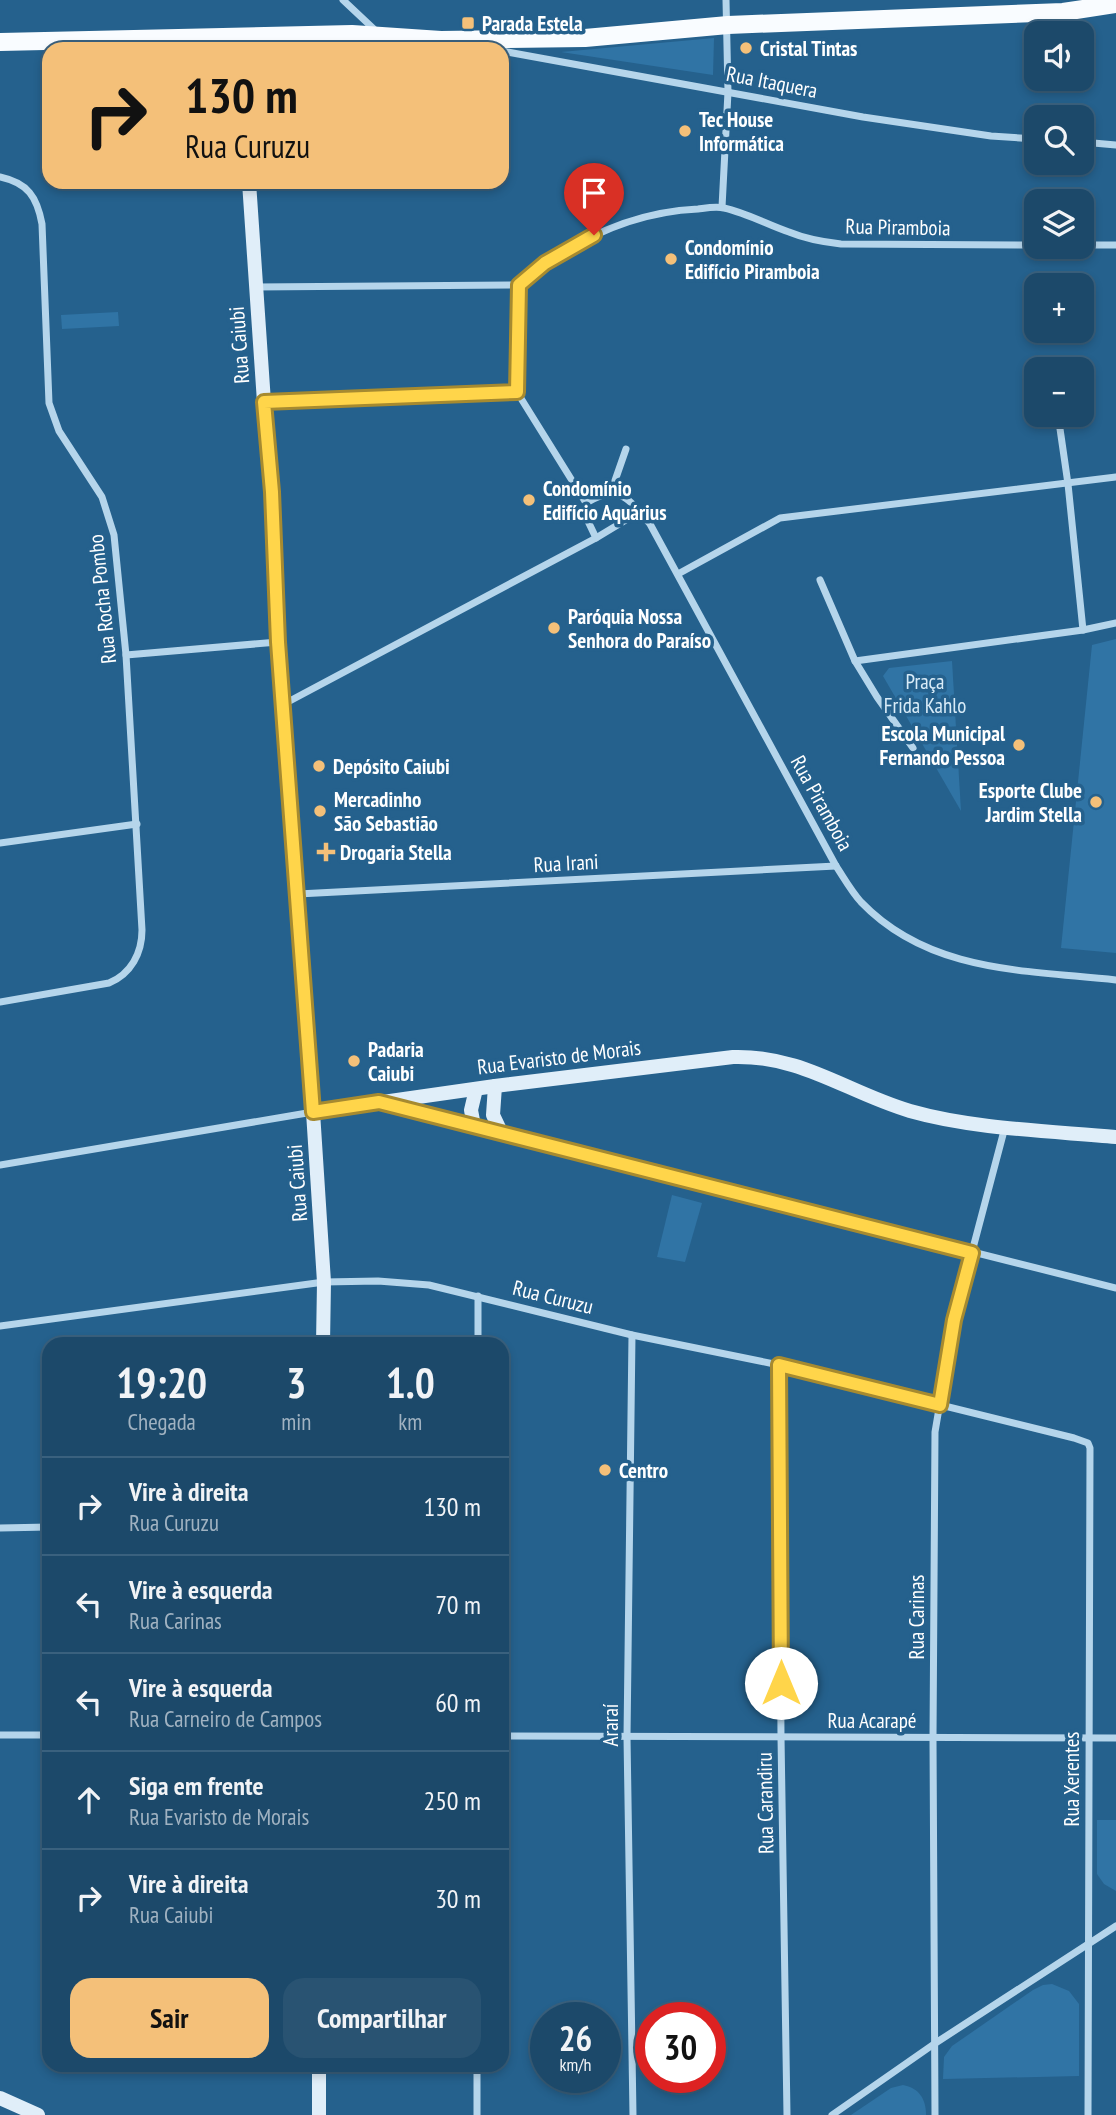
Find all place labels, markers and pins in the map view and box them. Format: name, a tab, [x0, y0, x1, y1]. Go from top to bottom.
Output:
place label: Parada Estela	[482, 10, 583, 37]
marker: Parada Estela	[460, 15, 476, 31]
place label: Cristal Tintas	[760, 35, 857, 62]
marker: Cristal Tintas	[738, 40, 754, 56]
place label: Tec House Informática	[699, 106, 784, 157]
marker: Tec House Informática	[677, 123, 693, 139]
pin	[564, 163, 624, 235]
place label: Condomínio Edifício Piramboia	[685, 234, 820, 285]
marker: Condomínio Edifício Piramboia	[663, 251, 679, 267]
place label: Condomínio Edifício Aquárius	[543, 475, 667, 526]
marker: Condomínio Edifício Aquárius	[521, 492, 537, 508]
place label: Paróquia Nossa Senhora do Paraíso	[568, 603, 711, 654]
marker: Paróquia Nossa Senhora do Paraíso	[546, 620, 562, 636]
place label: Escola Municipal Fernando Pessoa	[879, 720, 1006, 771]
marker: Escola Municipal Fernando Pessoa	[1011, 737, 1027, 753]
place label: Depósito Caiubi	[333, 753, 450, 780]
marker: Depósito Caiubi	[311, 758, 327, 774]
place label: Esporte Clube Jardim Stella	[979, 777, 1082, 828]
place label: Mercadinho São Sebastião	[334, 786, 438, 837]
marker: Esporte Clube Jardim Stella	[1088, 794, 1104, 810]
marker: Mercadinho São Sebastião	[312, 803, 328, 819]
place label: Drogaria Stella	[340, 839, 452, 866]
marker: Drogaria Stella	[318, 844, 334, 860]
place label: Padaria Caiubi	[368, 1036, 424, 1087]
marker: Padaria Caiubi	[346, 1053, 362, 1069]
place label: Centro	[619, 1457, 668, 1484]
marker: Centro	[597, 1462, 613, 1478]

